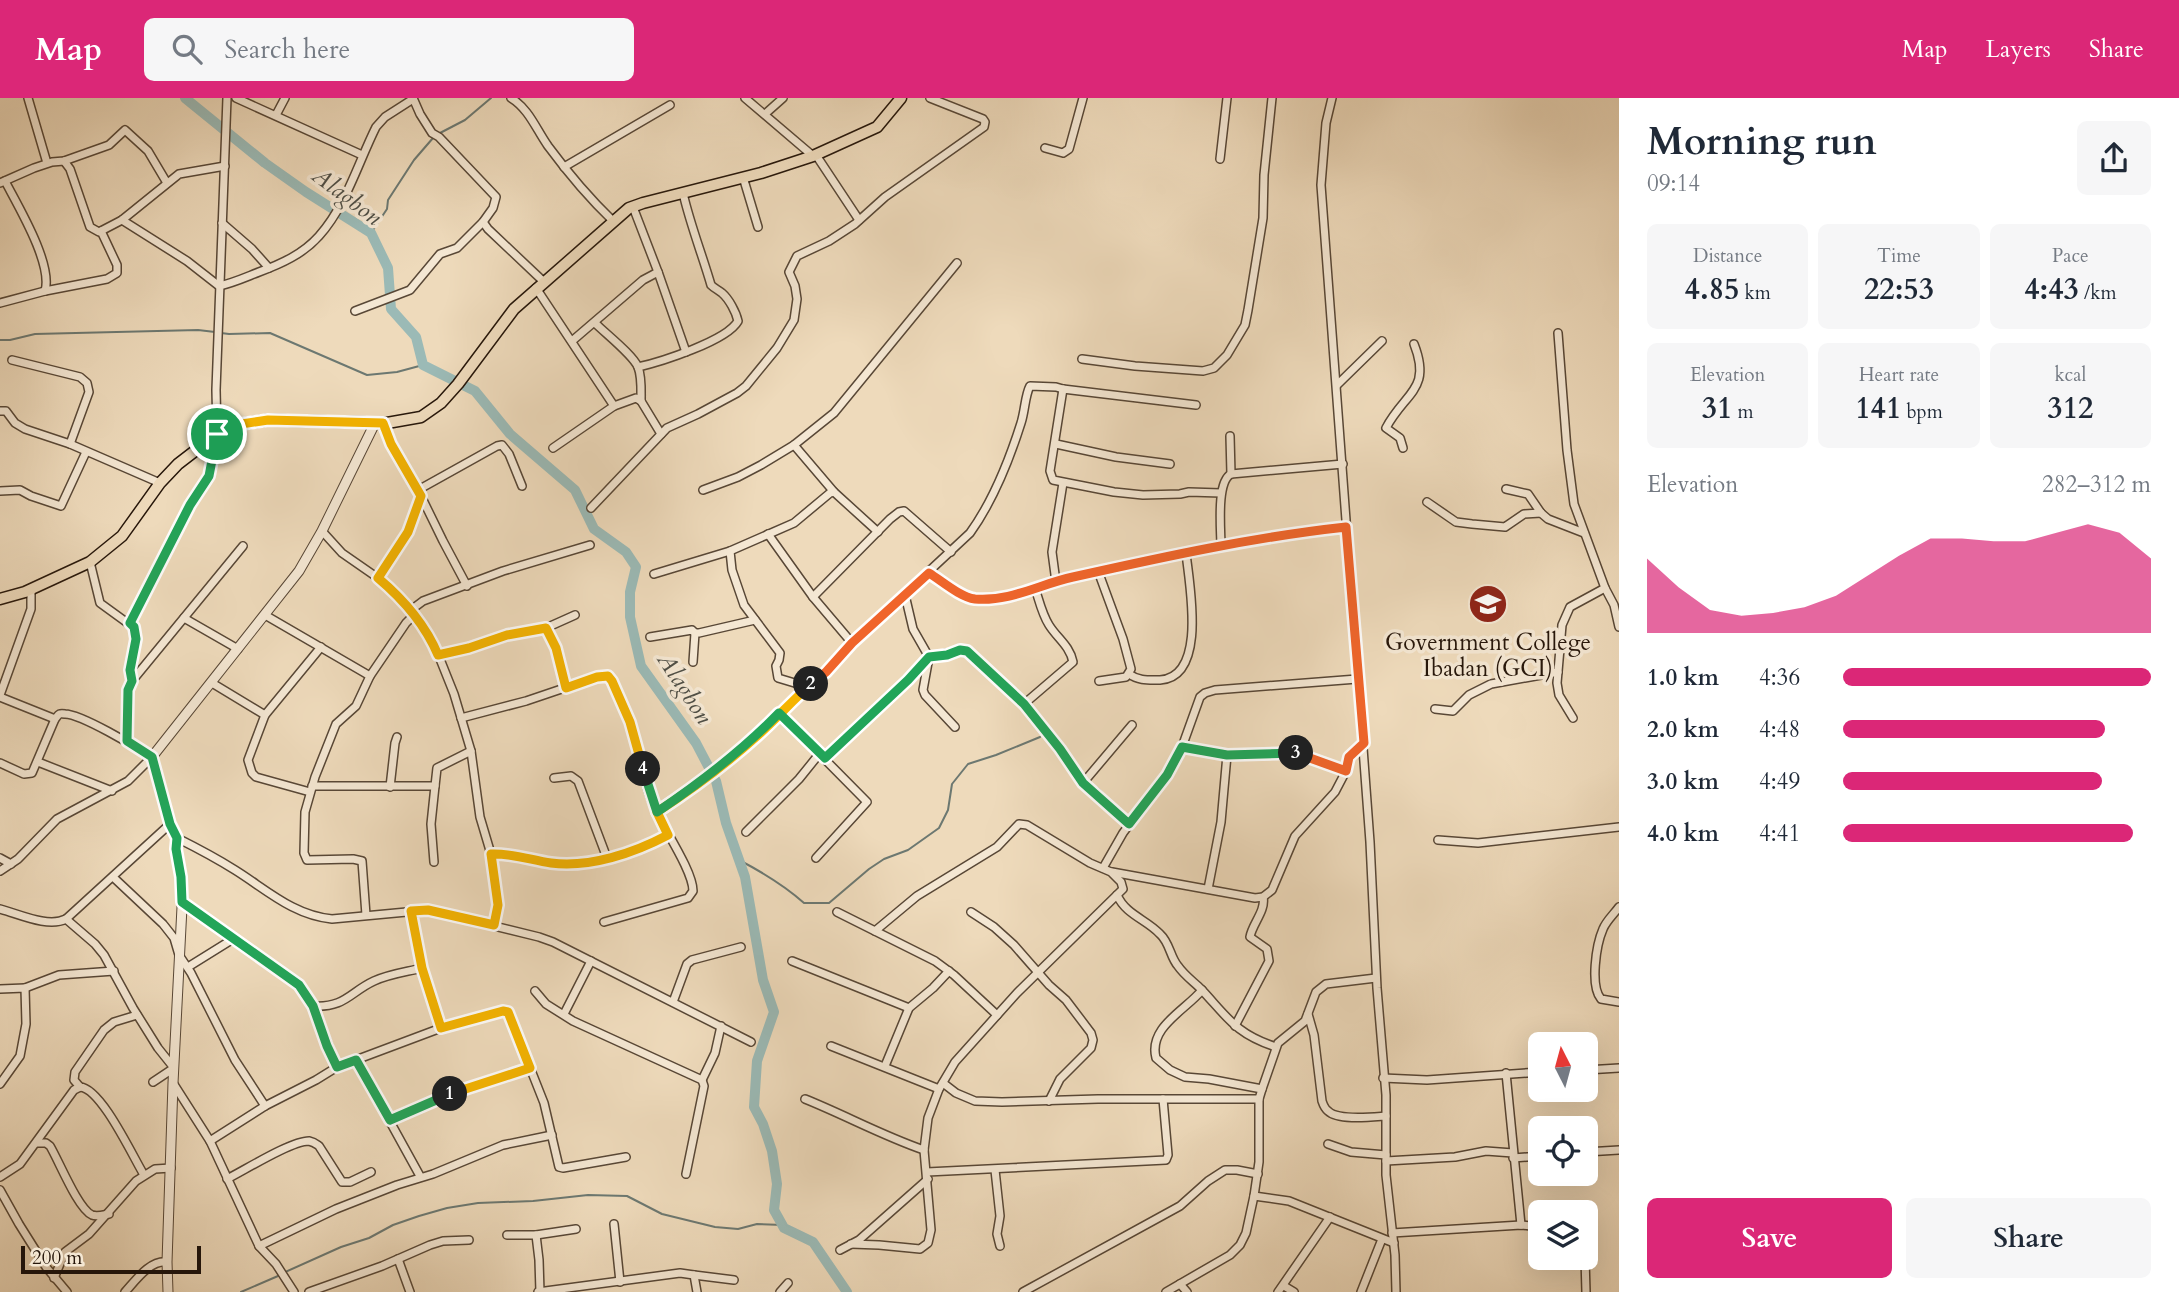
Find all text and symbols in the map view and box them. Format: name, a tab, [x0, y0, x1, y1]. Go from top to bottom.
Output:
search box	[144, 18, 634, 81]
text: Map	[35, 27, 102, 72]
icon: search	[168, 30, 206, 68]
text: Search here	[224, 32, 350, 67]
text: Map	[1902, 33, 1948, 66]
text: Layers	[1986, 33, 2051, 66]
text: Share	[2089, 33, 2144, 66]
text: Morning run	[1647, 116, 1877, 168]
button: share	[2077, 121, 2151, 195]
water label: Alagbon	[304, 159, 389, 234]
text: 09:14	[1647, 168, 1700, 199]
text: Distance	[1693, 243, 1762, 269]
text: Time	[1877, 243, 1921, 269]
text: Pace	[2052, 243, 2089, 269]
text: 4.85	[1685, 269, 1739, 310]
text: 22:53	[1864, 269, 1934, 310]
text: 4:43	[2024, 269, 2079, 310]
text: km	[1739, 280, 1771, 306]
text: /km	[2079, 280, 2116, 306]
text: Elevation	[1690, 362, 1765, 388]
text: Heart rate	[1859, 362, 1939, 388]
text: kcal	[2054, 362, 2086, 388]
text: 31	[1702, 388, 1732, 429]
text: 141	[1855, 388, 1901, 429]
text: 312	[2047, 388, 2093, 429]
text: m	[1732, 399, 1754, 425]
text: bpm	[1901, 399, 1943, 425]
pin	[187, 404, 247, 464]
icon: arrive	[198, 415, 236, 453]
text: Elevation	[1647, 469, 1738, 500]
text: 282–312 m	[2042, 469, 2151, 500]
school or university icon: Government College Ibadan (GCI)	[1467, 583, 1509, 625]
place label: Government College Ibadan (GCI)	[1385, 627, 1591, 684]
water label: Alagbon	[649, 645, 720, 731]
text: 1.0 km	[1647, 662, 1719, 693]
text: 4:36	[1759, 662, 1800, 693]
pin: 2	[794, 666, 828, 702]
text: 2	[806, 670, 815, 696]
text: 2.0 km	[1647, 714, 1719, 745]
text: 4:48	[1759, 714, 1800, 745]
pin: 3	[1278, 736, 1314, 770]
text: 3	[1291, 739, 1300, 765]
pin: 4	[626, 752, 660, 786]
text: 4	[638, 755, 647, 781]
text: 3.0 km	[1647, 766, 1719, 797]
text: 4:49	[1759, 766, 1800, 797]
text: 4.0 km	[1647, 818, 1719, 849]
text: 4:41	[1759, 818, 1800, 849]
north arrow	[1528, 1032, 1598, 1102]
map controls	[1528, 1032, 1598, 1270]
pin: 1	[433, 1076, 468, 1112]
text: 1	[445, 1080, 454, 1106]
button: locate	[1528, 1116, 1598, 1186]
button: Save	[1647, 1198, 1892, 1278]
button: Share	[1906, 1198, 2151, 1278]
button: layers	[1528, 1200, 1598, 1270]
scale bar	[21, 1243, 201, 1275]
text: 200 m	[32, 1245, 82, 1271]

